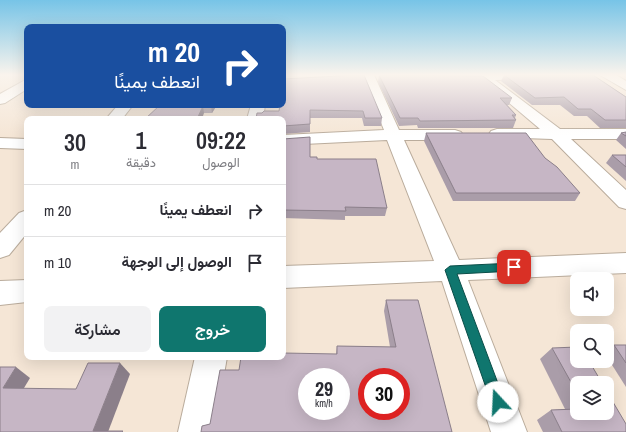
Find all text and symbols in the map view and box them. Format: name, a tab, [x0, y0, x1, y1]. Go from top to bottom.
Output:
text: 20 m	[148, 33, 200, 71]
icon: right	[214, 40, 266, 92]
text: انعطف يمينًا	[114, 69, 200, 94]
text: 1	[136, 124, 146, 156]
text: 09:22	[196, 124, 246, 156]
text: 30	[64, 126, 86, 158]
text: دقيقة	[126, 154, 156, 171]
text: الوصول	[202, 154, 240, 171]
text: m	[71, 156, 79, 173]
text: انعطف يمينًا	[159, 199, 232, 220]
text: 20 m	[44, 200, 71, 221]
icon: right	[244, 200, 266, 222]
pin	[497, 250, 531, 284]
text: الوصول إلى الوجهة	[121, 251, 232, 272]
text: 10 m	[44, 252, 71, 273]
icon: arrive	[244, 252, 266, 274]
icon: arrive	[503, 256, 525, 278]
map controls	[570, 272, 614, 420]
button: sound	[570, 272, 614, 316]
button: مشاركة	[44, 306, 151, 352]
button: خروج	[159, 306, 266, 352]
button: search	[570, 324, 614, 368]
speed limit sign: 30	[358, 368, 410, 420]
text: 29	[315, 375, 333, 402]
button: layers	[570, 376, 614, 420]
position arrow	[477, 381, 519, 423]
text: km/h	[315, 397, 333, 410]

